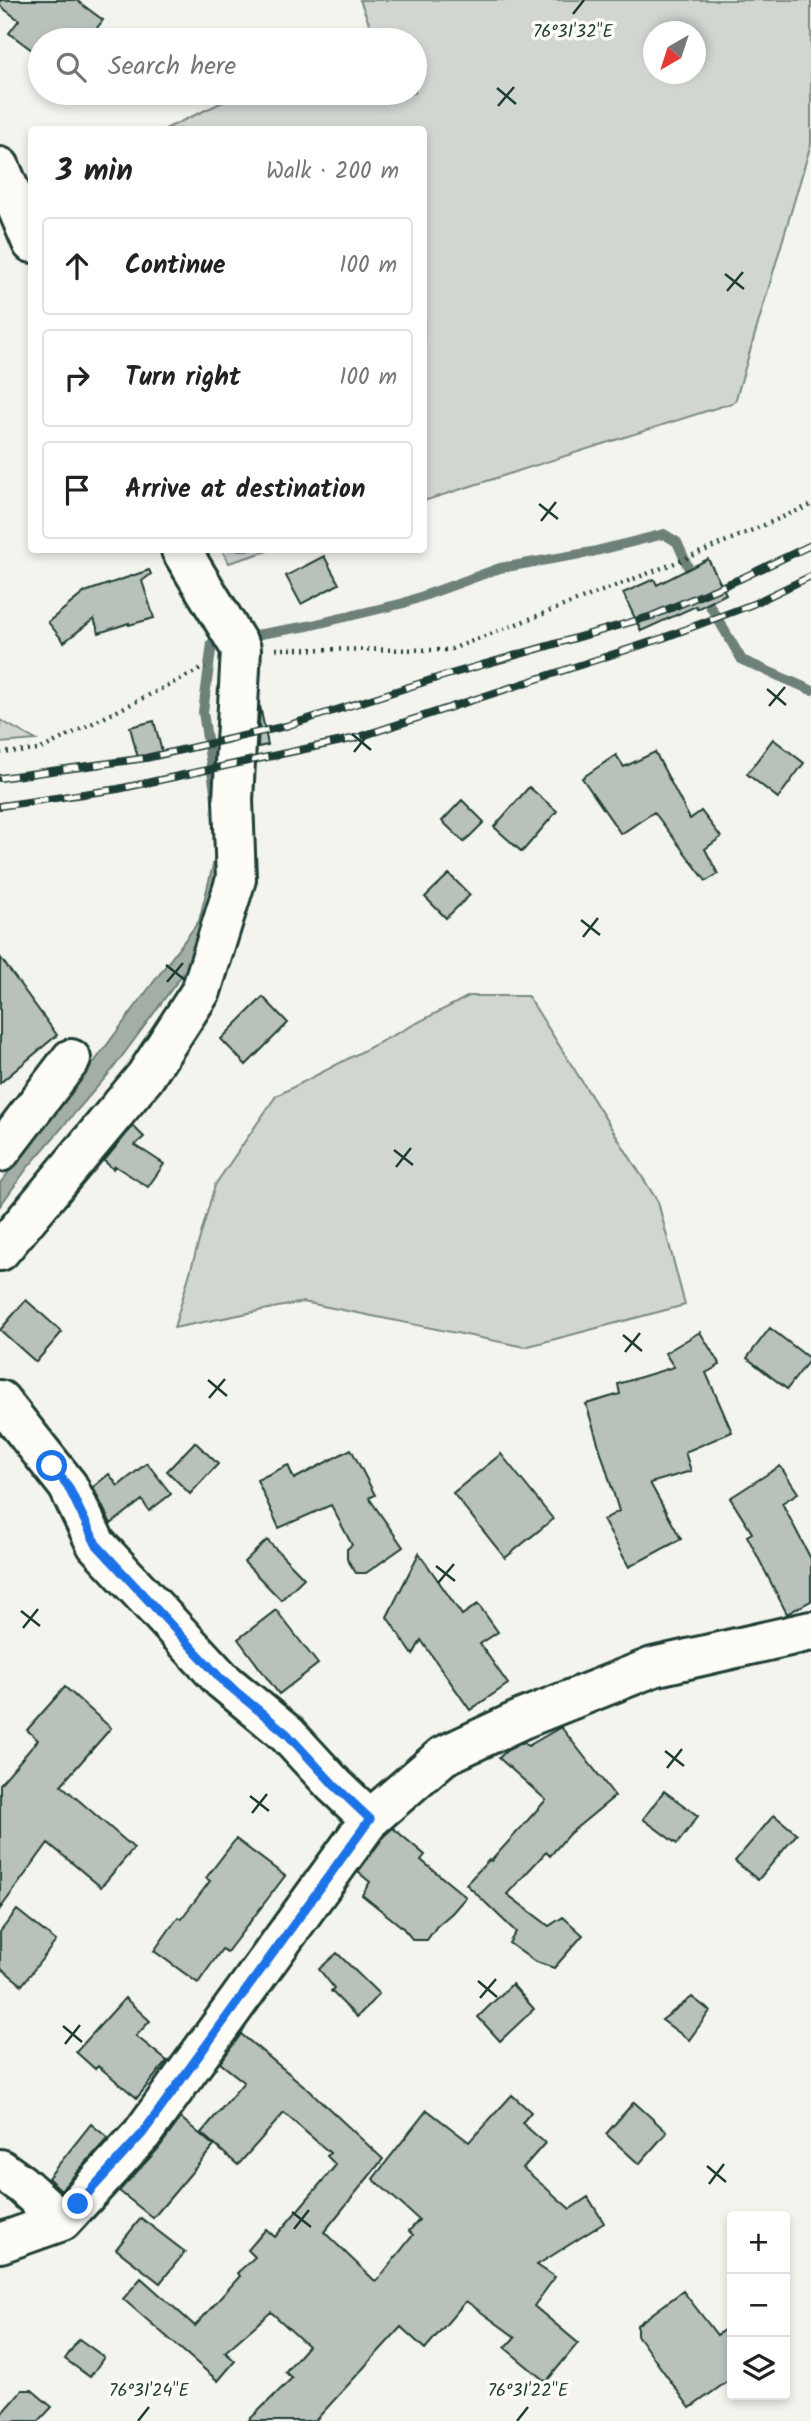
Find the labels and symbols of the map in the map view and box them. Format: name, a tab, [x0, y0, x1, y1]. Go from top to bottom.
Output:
text: 76°31'32"E	[533, 18, 614, 47]
north arrow	[643, 21, 706, 84]
route start	[36, 1450, 67, 1481]
route end	[62, 2188, 93, 2219]
text: 76°31'24"E	[109, 2377, 189, 2406]
text: 76°31'22"E	[488, 2377, 569, 2406]

